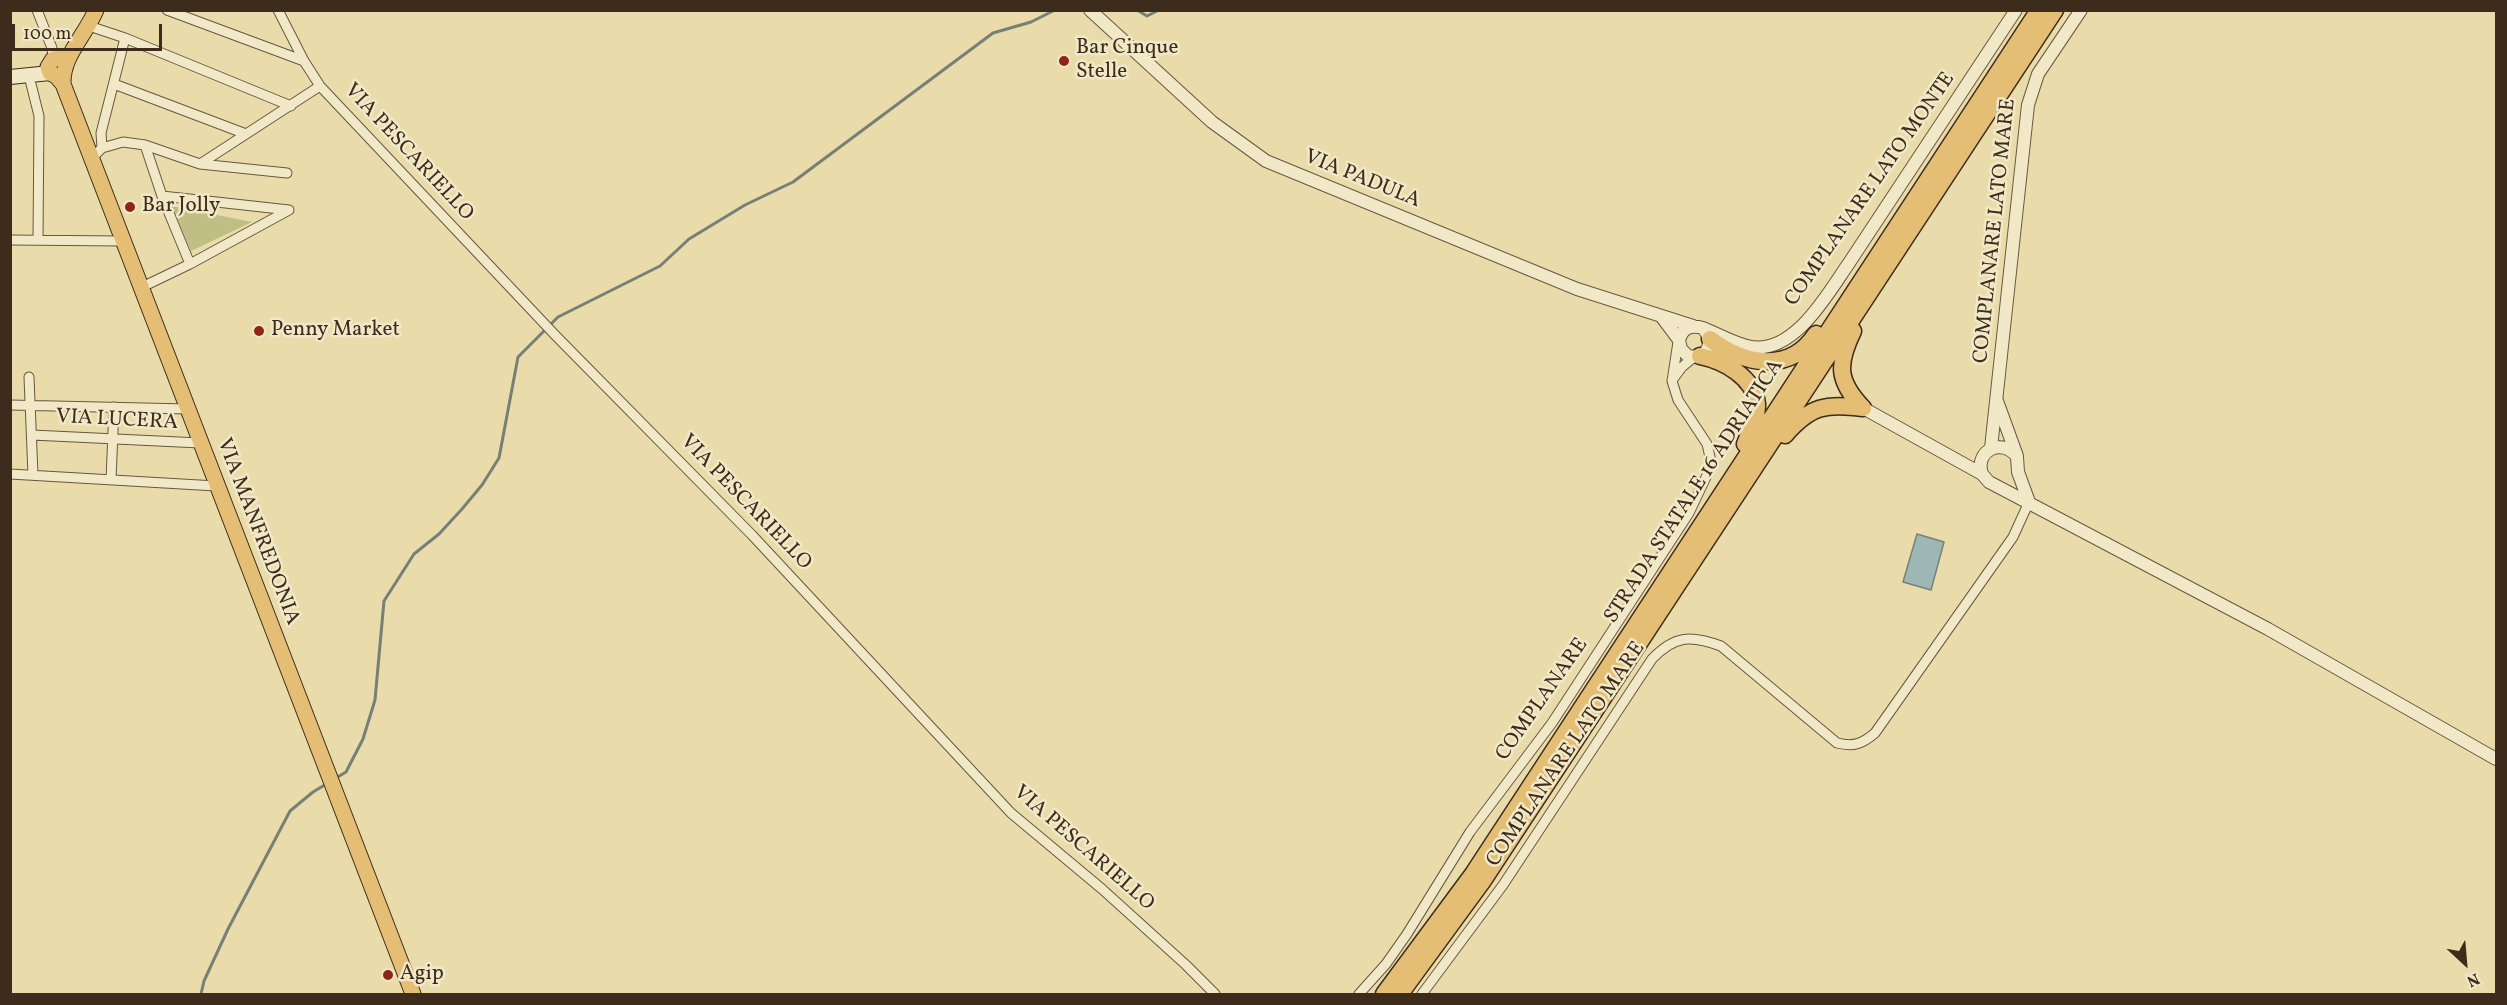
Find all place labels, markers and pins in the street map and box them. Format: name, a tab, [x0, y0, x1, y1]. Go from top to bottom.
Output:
place label: Bar Cinque Stelle	[1076, 36, 1178, 86]
marker: Bar Cinque Stelle	[1057, 54, 1071, 68]
place label: Bar Jolly	[142, 194, 220, 220]
marker: Bar Jolly	[123, 200, 137, 214]
place label: Penny Market	[271, 318, 400, 344]
marker: Penny Market	[252, 324, 266, 338]
place label: Agip	[400, 962, 444, 988]
marker: Agip	[381, 968, 395, 982]

